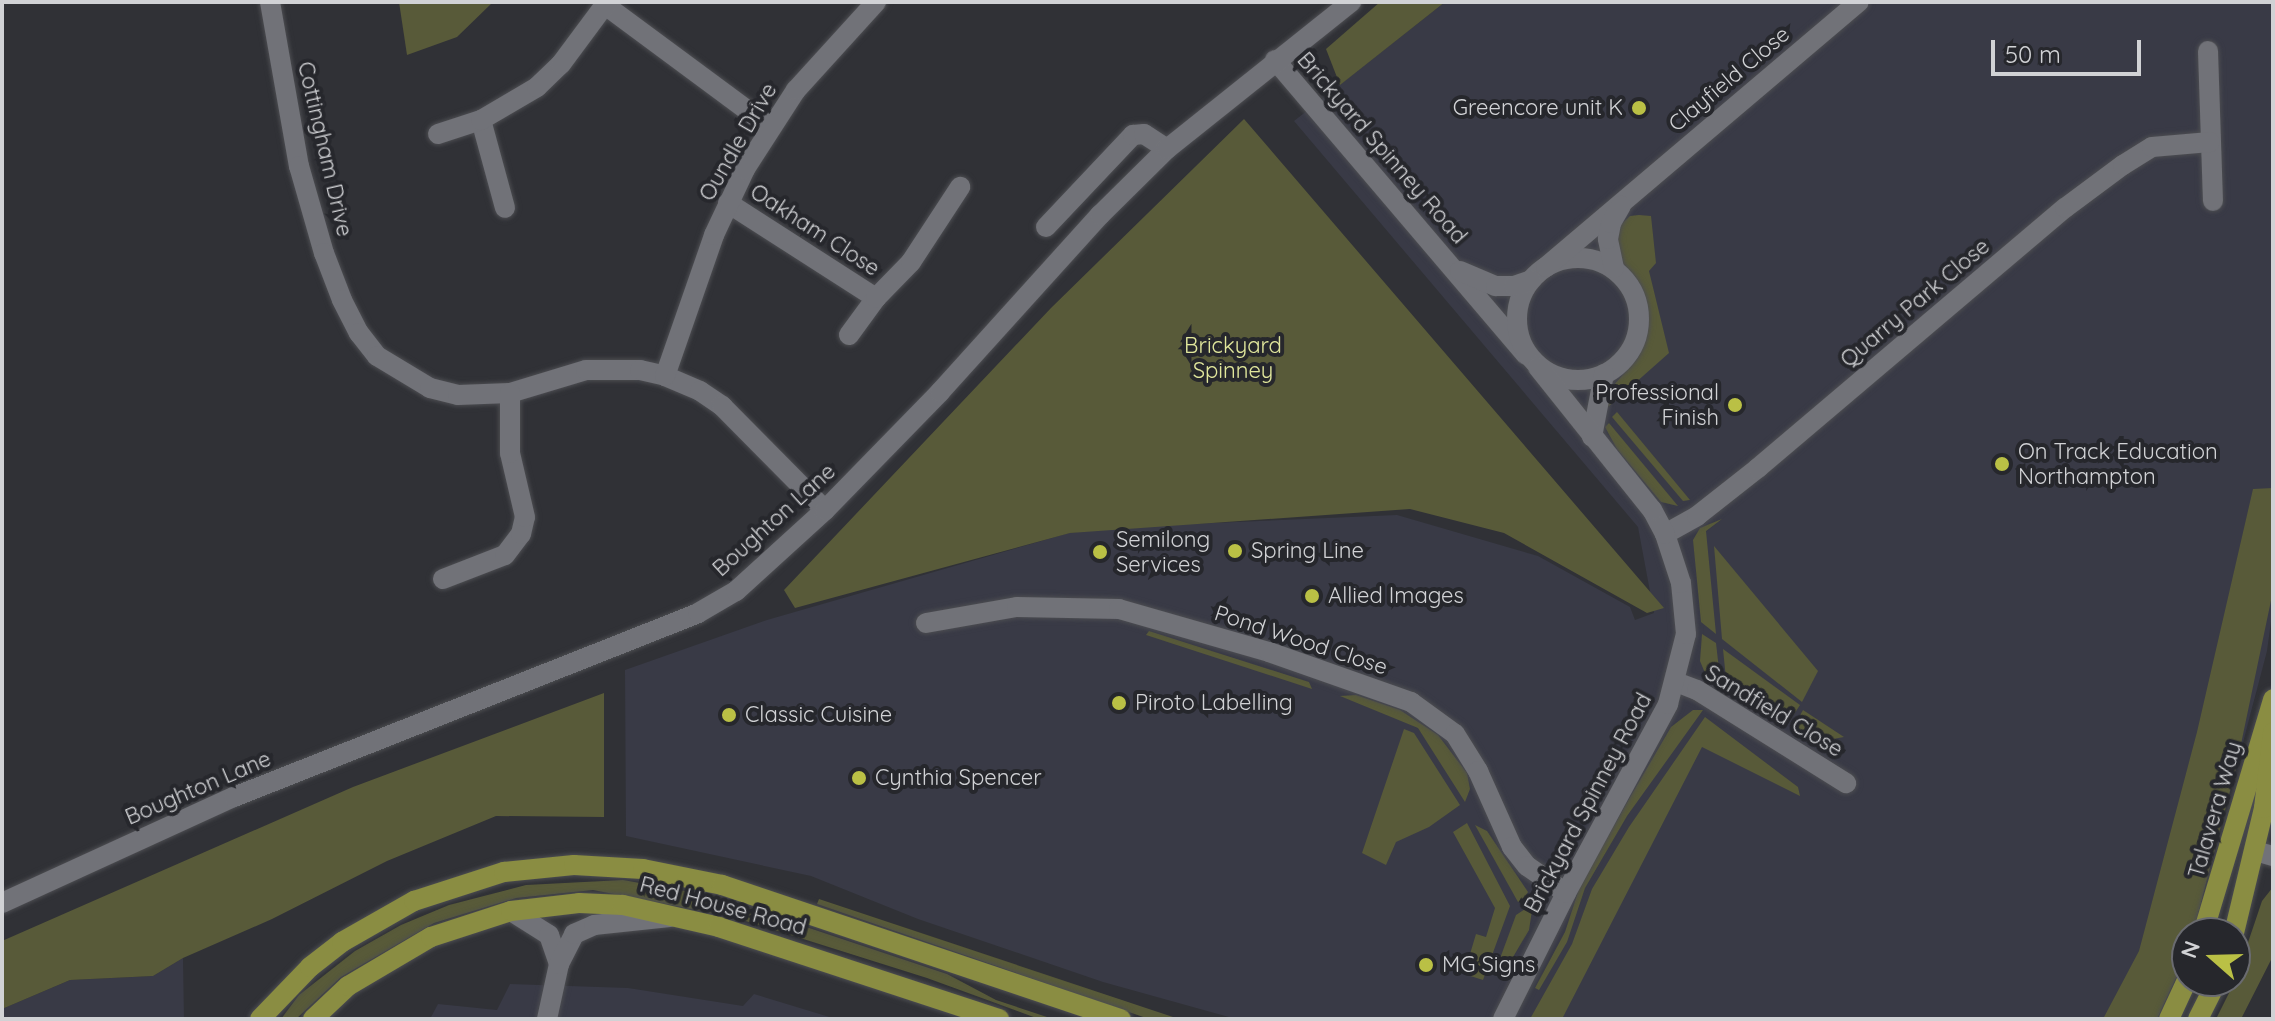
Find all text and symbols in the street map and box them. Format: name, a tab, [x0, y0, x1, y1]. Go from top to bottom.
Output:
street label: Clayfield Close	[1663, 21, 1795, 137]
scale bar	[1995, 24, 2145, 74]
text: 50 m	[2005, 39, 2061, 69]
street label: Brickyard Spinney Road	[1292, 47, 1472, 249]
street label: Cottingham Drive	[292, 59, 358, 239]
street label: Oundle Drive	[694, 78, 782, 206]
place label: Greencore unit K	[1453, 95, 1623, 121]
marker: Greencore unit K	[1630, 99, 1648, 117]
street label: Oakham Close	[745, 178, 885, 282]
street label: Quarry Park Close	[1835, 233, 1995, 373]
park label: Brickyard Spinney	[1184, 332, 1282, 384]
place label: Professional Finish	[1595, 379, 1719, 430]
marker: Professional Finish	[1726, 396, 1744, 414]
place label: On Track Education Northampton	[2018, 438, 2218, 490]
marker: On Track Education Northampton	[1993, 455, 2011, 473]
street label: Boughton Lane	[707, 458, 841, 582]
place label: Semilong Services	[1116, 526, 1210, 578]
place label: Spring Line	[1251, 538, 1364, 564]
marker: Spring Line	[1226, 542, 1244, 560]
marker: Semilong Services	[1091, 543, 1109, 561]
place label: Allied Images	[1328, 583, 1464, 609]
marker: Allied Images	[1303, 587, 1321, 605]
street label: Pond Wood Close	[1211, 600, 1391, 680]
street label: Sandfield Close	[1700, 659, 1848, 763]
street label: Brickyard Spinney Road	[1519, 689, 1657, 917]
place label: Piroto Labelling	[1135, 690, 1293, 716]
marker: Piroto Labelling	[1110, 694, 1128, 712]
place label: Classic Cuisine	[745, 702, 892, 728]
marker: Classic Cuisine	[720, 706, 738, 724]
street label: Talavera Way	[2183, 739, 2247, 881]
street label: Boughton Lane	[121, 745, 275, 831]
place label: Cynthia Spencer	[875, 765, 1042, 791]
marker: Cynthia Spencer	[850, 769, 868, 787]
street label: Red House Road	[637, 871, 809, 941]
north arrow	[2171, 917, 2251, 997]
text: N	[2174, 937, 2206, 962]
place label: MG Signs	[1442, 952, 1535, 978]
marker: MG Signs	[1417, 956, 1435, 974]

